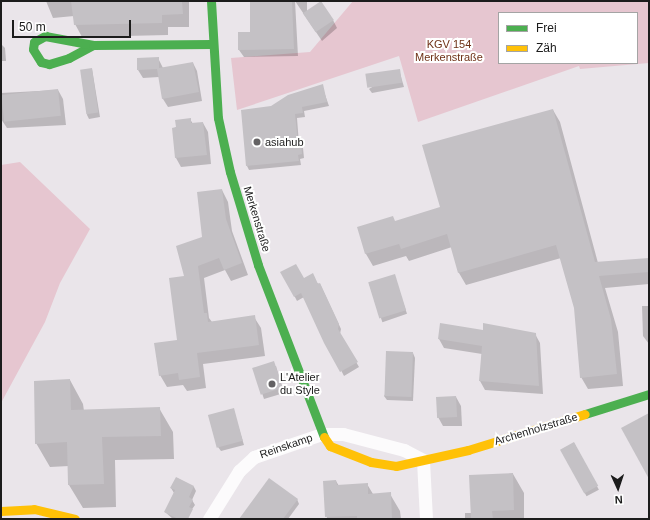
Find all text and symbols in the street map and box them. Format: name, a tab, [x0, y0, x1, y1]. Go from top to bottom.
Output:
scale bar	[14, 12, 133, 38]
legend	[498, 12, 638, 64]
text: 50 m	[19, 20, 46, 34]
text: Frei	[536, 21, 557, 35]
park label: KGV 154 Merkenstraße	[415, 38, 483, 64]
text: Zäh	[536, 41, 557, 55]
place label: asiahub	[265, 135, 304, 149]
marker: asiahub	[252, 137, 262, 147]
street label: Merkenstraße	[241, 185, 273, 253]
place label: L'Atelier du Style	[280, 371, 320, 397]
marker: L'Atelier du Style	[267, 379, 277, 389]
street label: Archenholzstraße	[493, 410, 579, 448]
street label: Reinskamp	[258, 431, 314, 461]
north arrow	[598, 468, 638, 508]
text: N	[614, 494, 623, 506]

